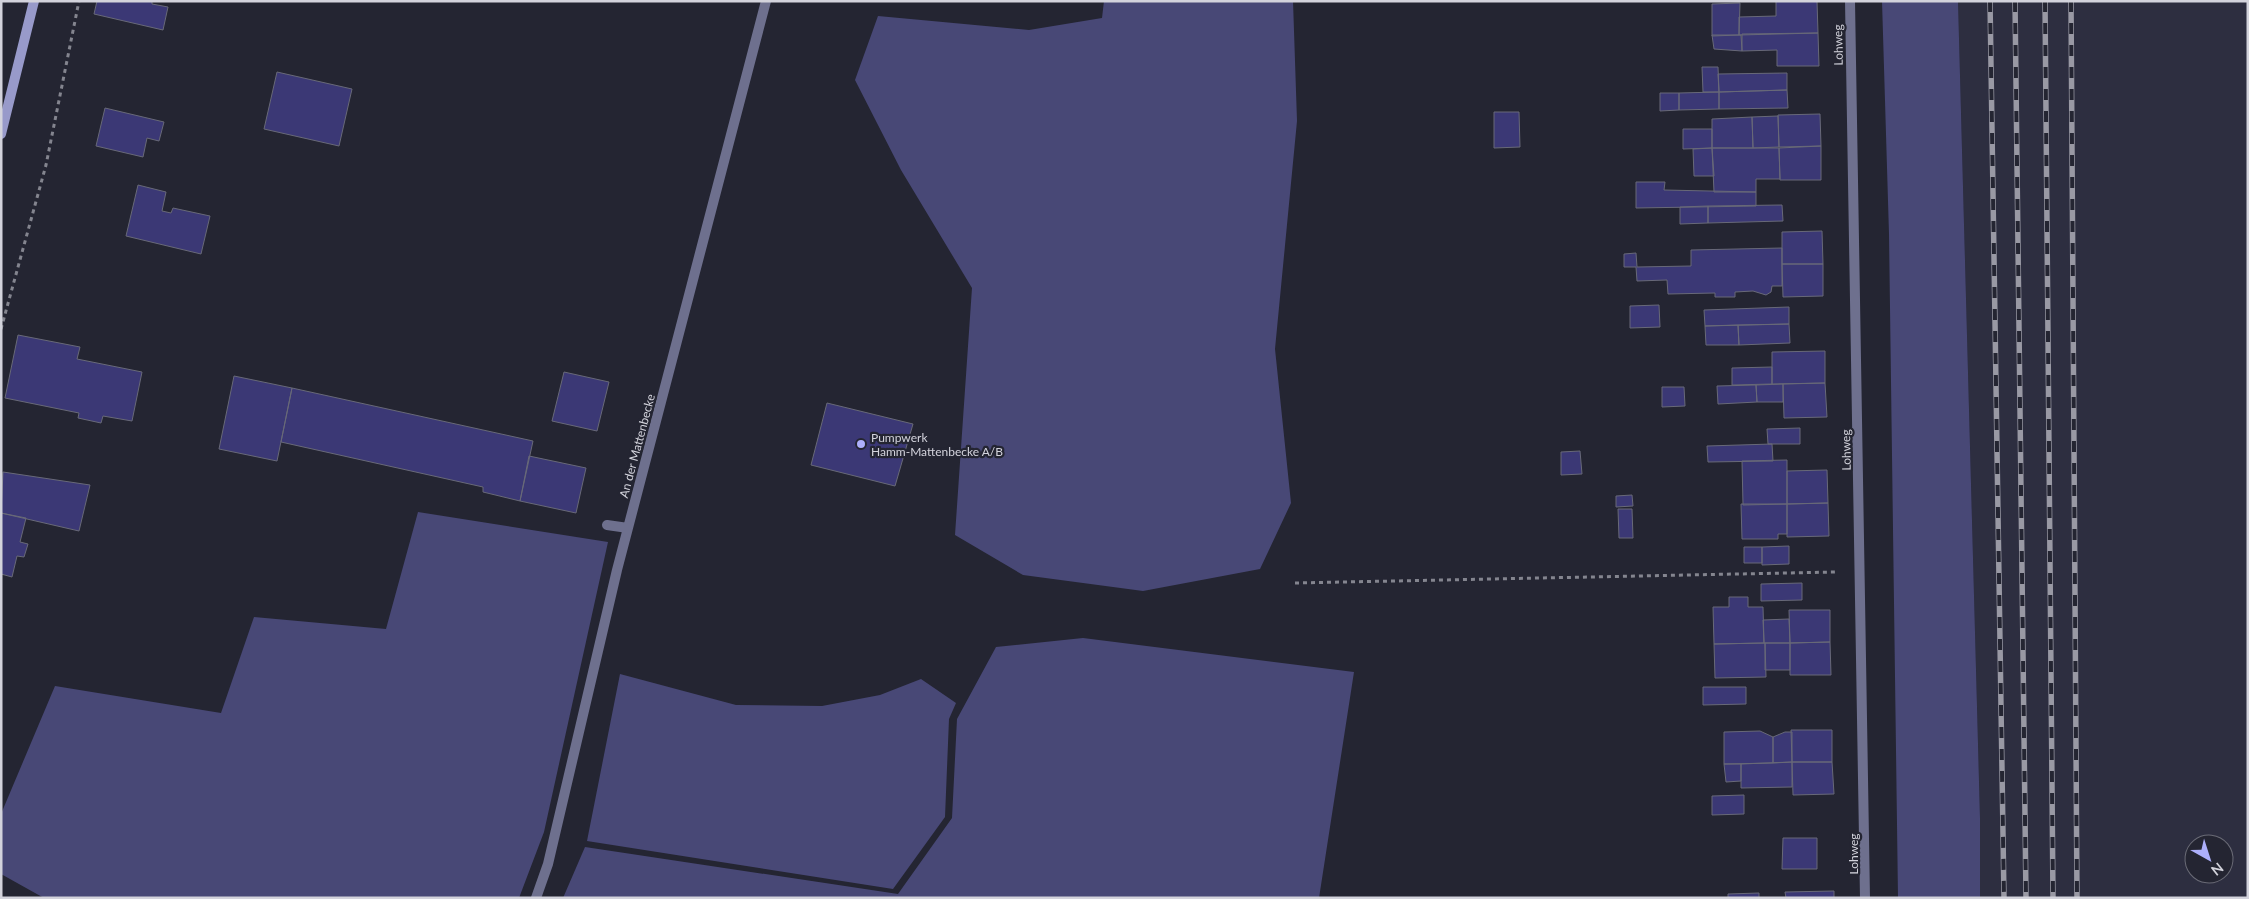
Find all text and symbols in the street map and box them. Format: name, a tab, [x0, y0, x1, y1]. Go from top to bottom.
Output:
street label: Lohweg	[1830, 24, 1846, 66]
street label: An der Mattenbecke	[616, 392, 658, 500]
street label: Lohweg	[1838, 429, 1854, 471]
place label: Pumpwerk Hamm-Mattenbecke A/B	[871, 430, 1003, 459]
marker: Pumpwerk Hamm-Mattenbecke A/B	[855, 438, 867, 450]
street label: Lohweg	[1846, 833, 1861, 875]
north arrow	[2184, 834, 2234, 884]
text: N	[2208, 859, 2227, 879]

